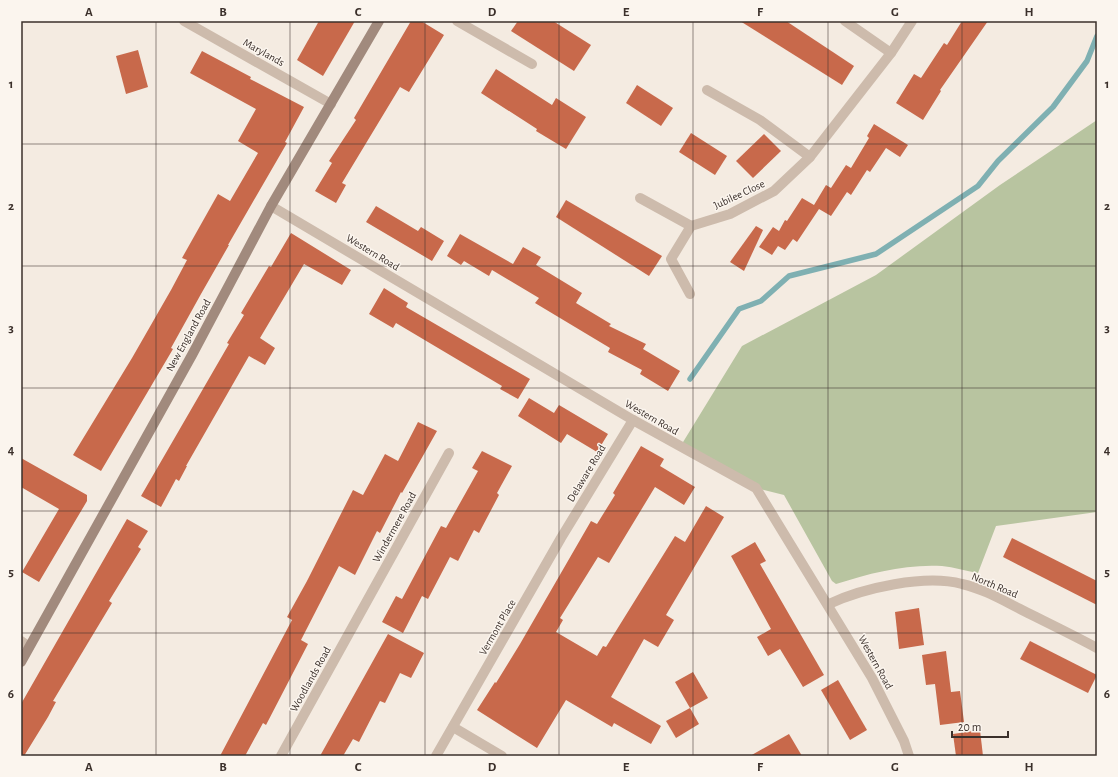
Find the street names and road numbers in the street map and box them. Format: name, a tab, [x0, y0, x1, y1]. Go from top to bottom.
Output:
street label: Marylands	[241, 37, 286, 68]
street label: Jubilee Close	[712, 178, 766, 211]
street label: Western Road	[344, 232, 401, 273]
street label: New England Road	[164, 297, 213, 373]
street label: Western Road	[623, 398, 681, 437]
street label: Delaware Road	[565, 443, 608, 504]
street label: Windermere Road	[371, 490, 418, 564]
street label: North Road	[970, 571, 1020, 600]
street label: Vermont Place	[477, 598, 518, 657]
street label: Western Road	[856, 633, 895, 691]
street label: Woodlands Road	[288, 645, 333, 714]

